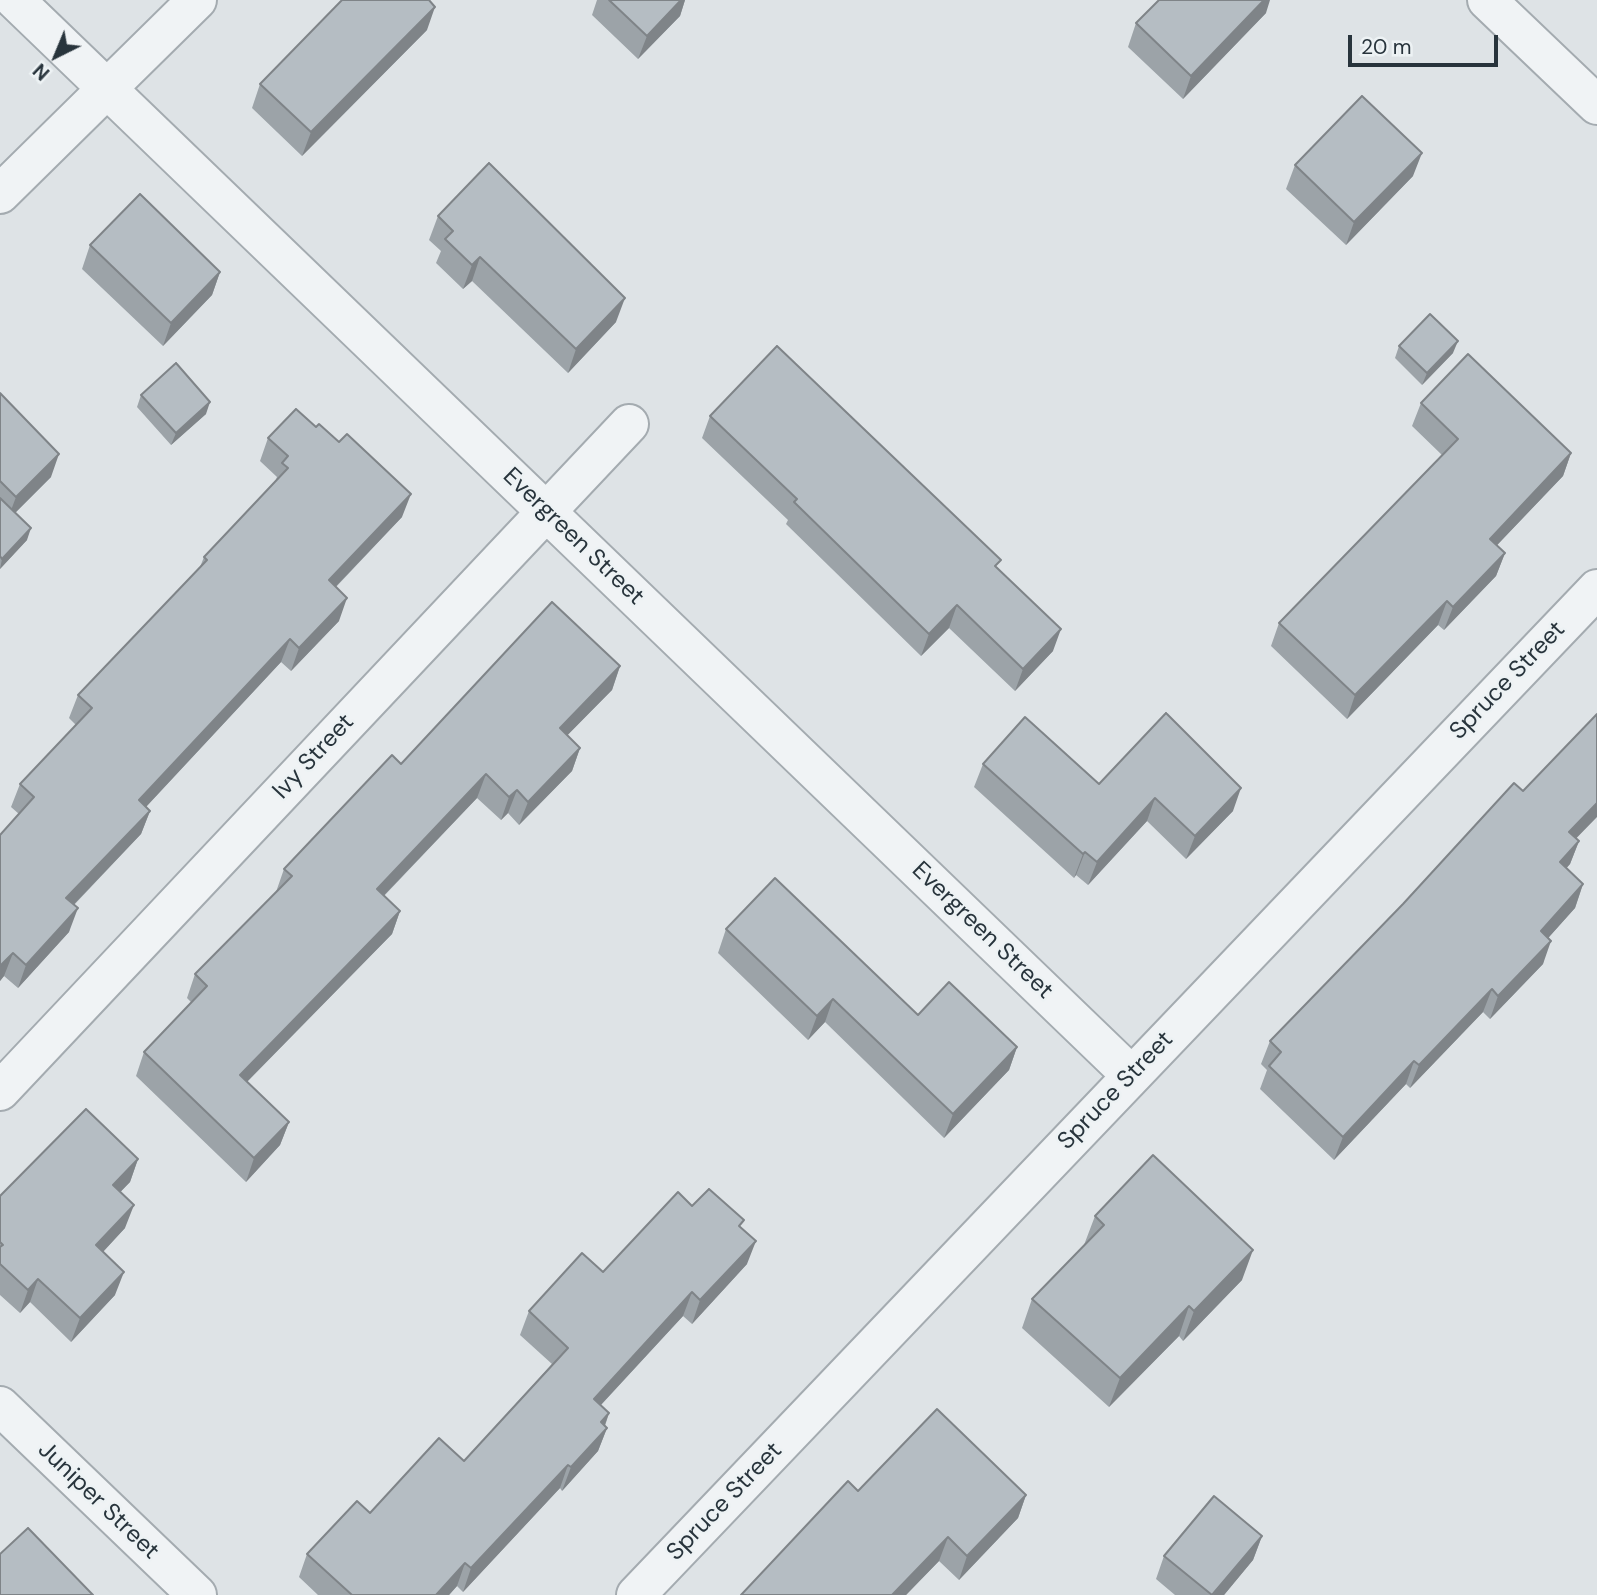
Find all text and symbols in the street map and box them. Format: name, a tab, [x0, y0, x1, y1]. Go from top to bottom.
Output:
north arrow	[21, 21, 91, 91]
scale bar	[1352, 21, 1502, 65]
text: 20 m	[1361, 33, 1412, 61]
text: N	[28, 58, 55, 86]
street label: Evergreen Street	[496, 462, 650, 612]
street label: Spruce Street	[1444, 616, 1572, 746]
street label: Ivy Street	[267, 708, 361, 806]
street label: Evergreen Street	[905, 856, 1059, 1006]
street label: Spruce Street	[1052, 1026, 1180, 1156]
street label: Juniper Street	[31, 1436, 165, 1566]
street label: Spruce Street	[661, 1437, 789, 1567]

